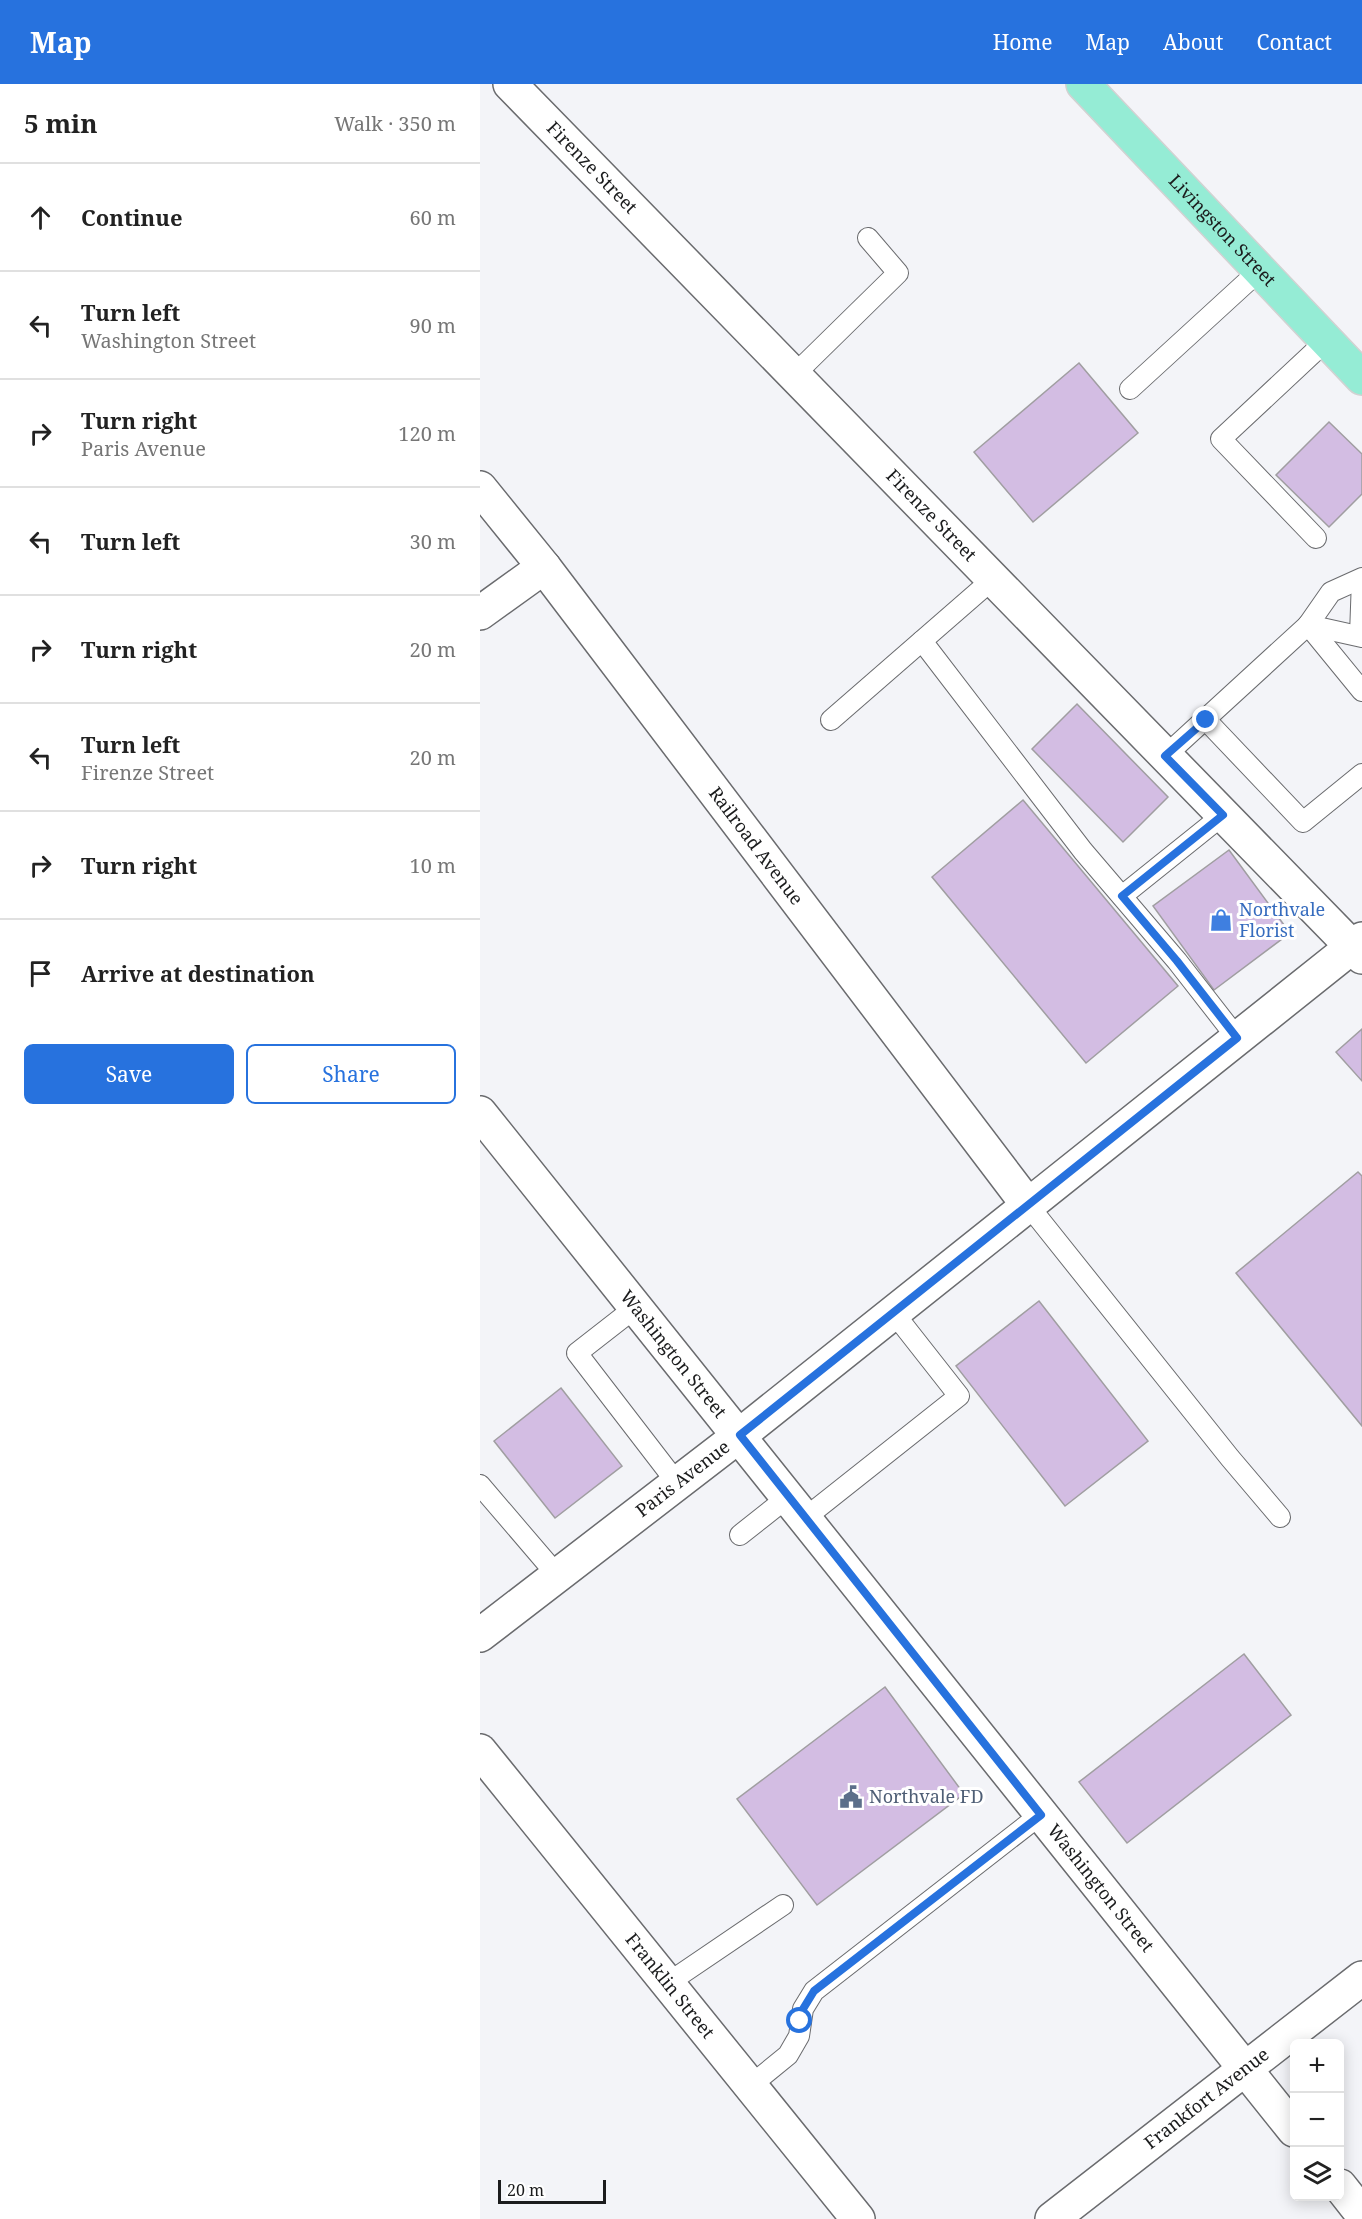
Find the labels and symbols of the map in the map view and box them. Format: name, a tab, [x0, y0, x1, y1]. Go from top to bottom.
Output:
street label: Firenze Street	[542, 116, 643, 218]
street label: Livingston Street	[1164, 169, 1282, 291]
street label: Firenze Street	[881, 464, 982, 566]
route end	[1192, 706, 1218, 732]
street label: Railroad Avenue	[704, 781, 809, 910]
place label: Northvale Florist	[1239, 897, 1325, 942]
shop icon: Northvale Florist	[1208, 907, 1234, 933]
street label: Washington Street	[615, 1285, 733, 1423]
street label: Paris Avenue	[630, 1434, 734, 1522]
public building icon: Northvale FD	[838, 1784, 864, 1810]
place label: Northvale FD	[869, 1784, 984, 1808]
street label: Washington Street	[1043, 1819, 1160, 1957]
street label: Franklin Street	[621, 1928, 720, 2043]
route start	[786, 2007, 812, 2033]
street label: Frankfort Avenue	[1139, 2042, 1273, 2154]
scale bar	[498, 2177, 606, 2204]

